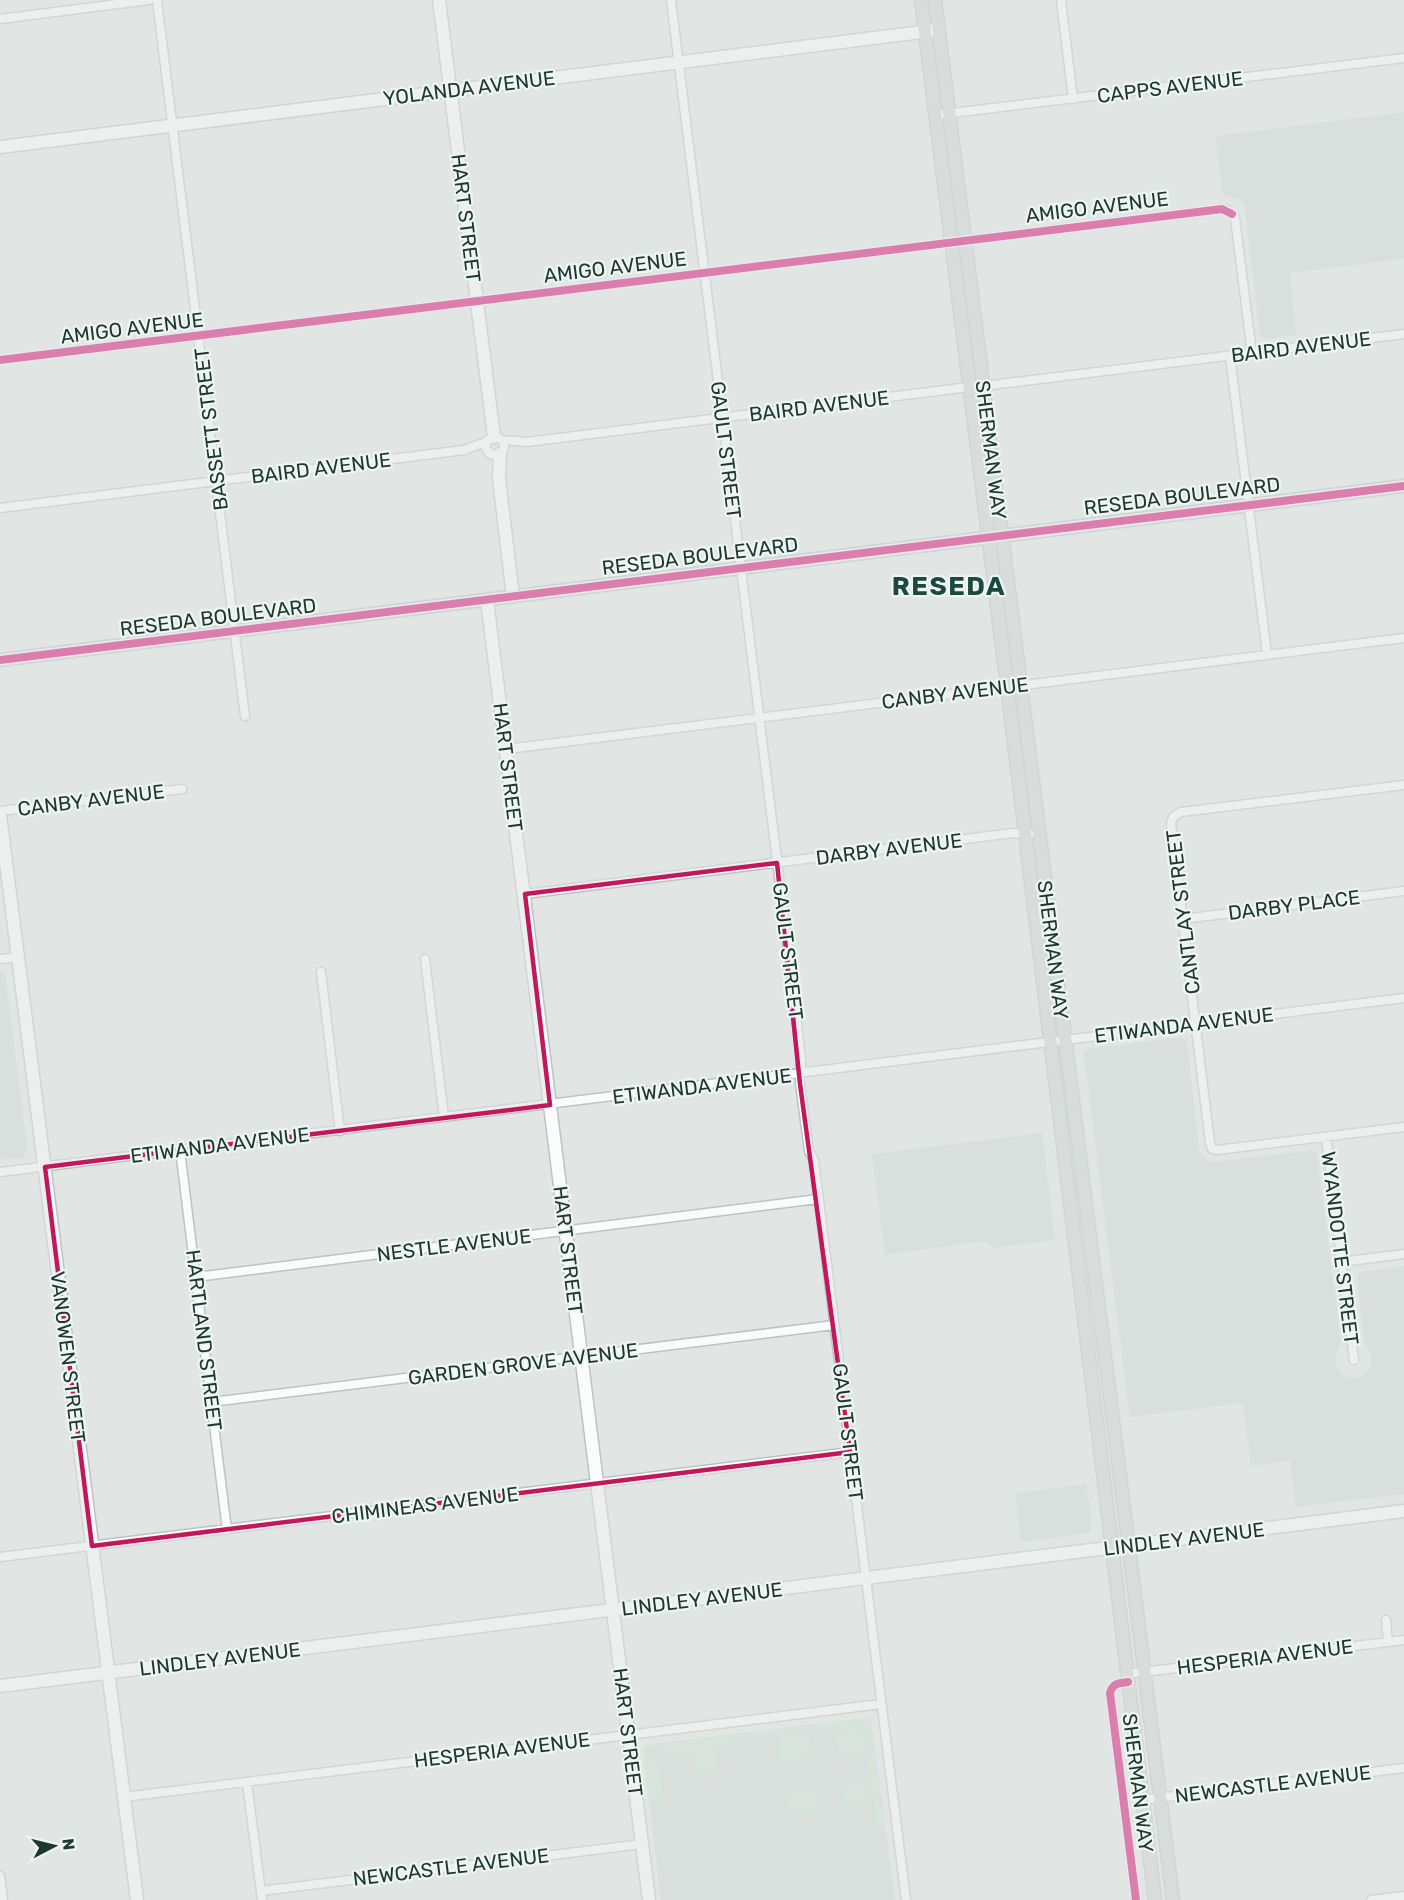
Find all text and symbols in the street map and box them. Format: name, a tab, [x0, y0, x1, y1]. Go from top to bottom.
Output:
street label: YOLANDA AVENUE	[382, 66, 556, 110]
street label: CAPPS AVENUE	[1096, 66, 1244, 108]
street label: HART STREET	[446, 152, 486, 284]
street label: AMIGO AVENUE	[1024, 186, 1170, 228]
street label: AMIGO AVENUE	[542, 246, 688, 288]
street label: AMIGO AVENUE	[59, 307, 205, 349]
street label: BAIRD AVENUE	[1230, 326, 1372, 368]
street label: BASSETT STREET	[189, 346, 233, 512]
street label: SHERMAN WAY	[971, 379, 1011, 521]
street label: GAULT STREET	[706, 380, 746, 520]
street label: BAIRD AVENUE	[748, 385, 890, 427]
street label: BAIRD AVENUE	[250, 447, 392, 489]
street label: RESEDA BOULEVARD	[1082, 472, 1282, 520]
street label: RESEDA BOULEVARD	[600, 532, 800, 580]
district label: RESEDA	[892, 571, 1006, 602]
street label: RESEDA BOULEVARD	[118, 593, 318, 641]
street label: CANBY AVENUE	[880, 672, 1030, 714]
street label: HART STREET	[488, 701, 528, 833]
street label: CANBY AVENUE	[16, 779, 166, 821]
street label: DARBY AVENUE	[814, 828, 964, 870]
street label: CANTLAY STREET	[1161, 828, 1205, 996]
street label: SHERMAN WAY	[1033, 879, 1073, 1021]
street label: GAULT STREET	[768, 881, 808, 1021]
street label: DARBY PLACE	[1227, 885, 1361, 925]
street label: ETIWANDA AVENUE	[1093, 1002, 1275, 1048]
street label: ETIWANDA AVENUE	[611, 1063, 793, 1109]
street label: ETIWANDA AVENUE	[129, 1122, 311, 1168]
street label: WYANDOTTE STREET	[1316, 1150, 1364, 1347]
street label: HART STREET	[548, 1184, 588, 1316]
street label: NESTLE AVENUE	[375, 1224, 533, 1266]
street label: HARTLAND STREET	[181, 1248, 227, 1432]
street label: VANOWEN STREET	[46, 1270, 90, 1444]
street label: GARDEN GROVE AVENUE	[407, 1338, 639, 1390]
street label: GAULT STREET	[828, 1362, 868, 1502]
street label: CHIMINEAS AVENUE	[330, 1482, 520, 1528]
street label: LINDLEY AVENUE	[1102, 1517, 1266, 1561]
street label: LINDLEY AVENUE	[620, 1577, 784, 1621]
street label: HESPERIA AVENUE	[1176, 1634, 1354, 1680]
street label: LINDLEY AVENUE	[138, 1637, 302, 1681]
street label: HART STREET	[608, 1666, 648, 1798]
street label: SHERMAN WAY	[1118, 1712, 1158, 1854]
street label: HESPERIA AVENUE	[413, 1727, 591, 1773]
street label: NEWCASTLE AVENUE	[1174, 1760, 1372, 1808]
north arrow	[24, 1816, 84, 1876]
text: N	[58, 1837, 79, 1851]
street label: NEWCASTLE AVENUE	[352, 1843, 550, 1891]

